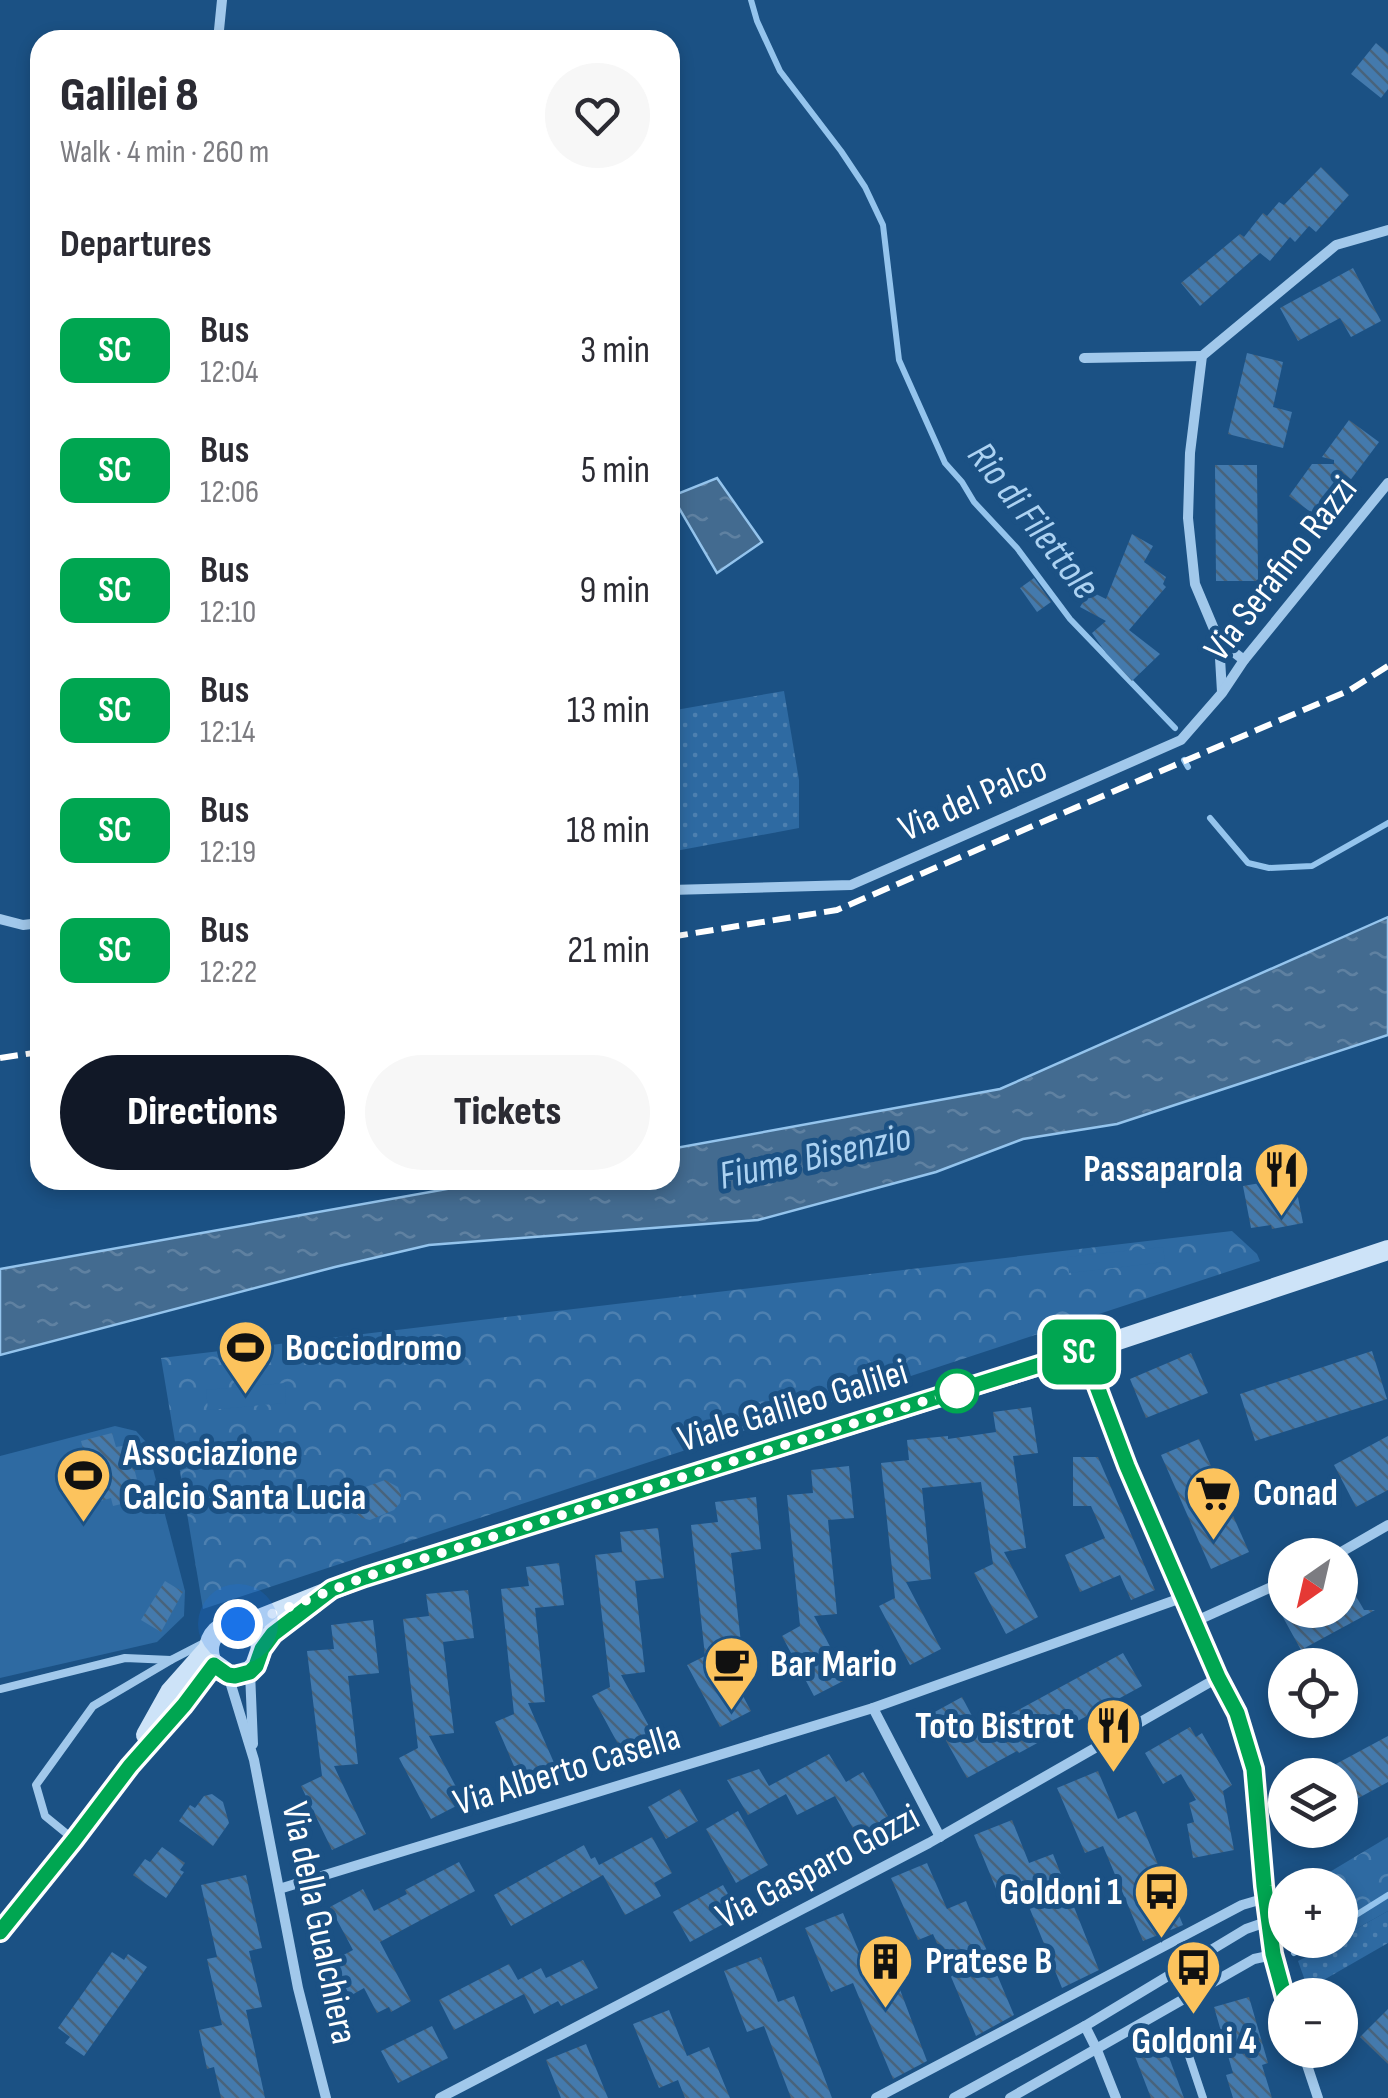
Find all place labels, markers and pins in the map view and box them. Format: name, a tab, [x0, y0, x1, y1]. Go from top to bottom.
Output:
restaurant icon: Passaparola	[1252, 1139, 1312, 1218]
place label: Passaparola	[1083, 1147, 1243, 1192]
sports icon: Bocciodromo	[216, 1318, 276, 1397]
place label: Bocciodromo	[285, 1326, 462, 1371]
unlabelled marker	[936, 1370, 978, 1412]
place label: Associazione Calcio Santa Lucia	[122, 1431, 366, 1520]
sports icon: Associazione Calcio Santa Lucia	[54, 1445, 114, 1524]
supermarket icon: Conad	[1184, 1463, 1244, 1542]
place label: Conad	[1253, 1471, 1338, 1516]
cafe icon: Bar Mario	[701, 1634, 761, 1713]
place label: Bar Mario	[770, 1642, 897, 1687]
restaurant icon: Toto Bistrot	[1083, 1696, 1143, 1775]
place label: Toto Bistrot	[915, 1704, 1074, 1749]
bus stop icon: Goldoni 1	[1131, 1862, 1191, 1941]
place label: Goldoni 1	[999, 1870, 1122, 1915]
building icon: Pratese B	[856, 1931, 916, 2010]
bus stop icon: Goldoni 4	[1164, 1938, 1224, 2017]
place label: Pratese B	[925, 1939, 1052, 1984]
place label: Goldoni 4	[1131, 2019, 1257, 2064]

